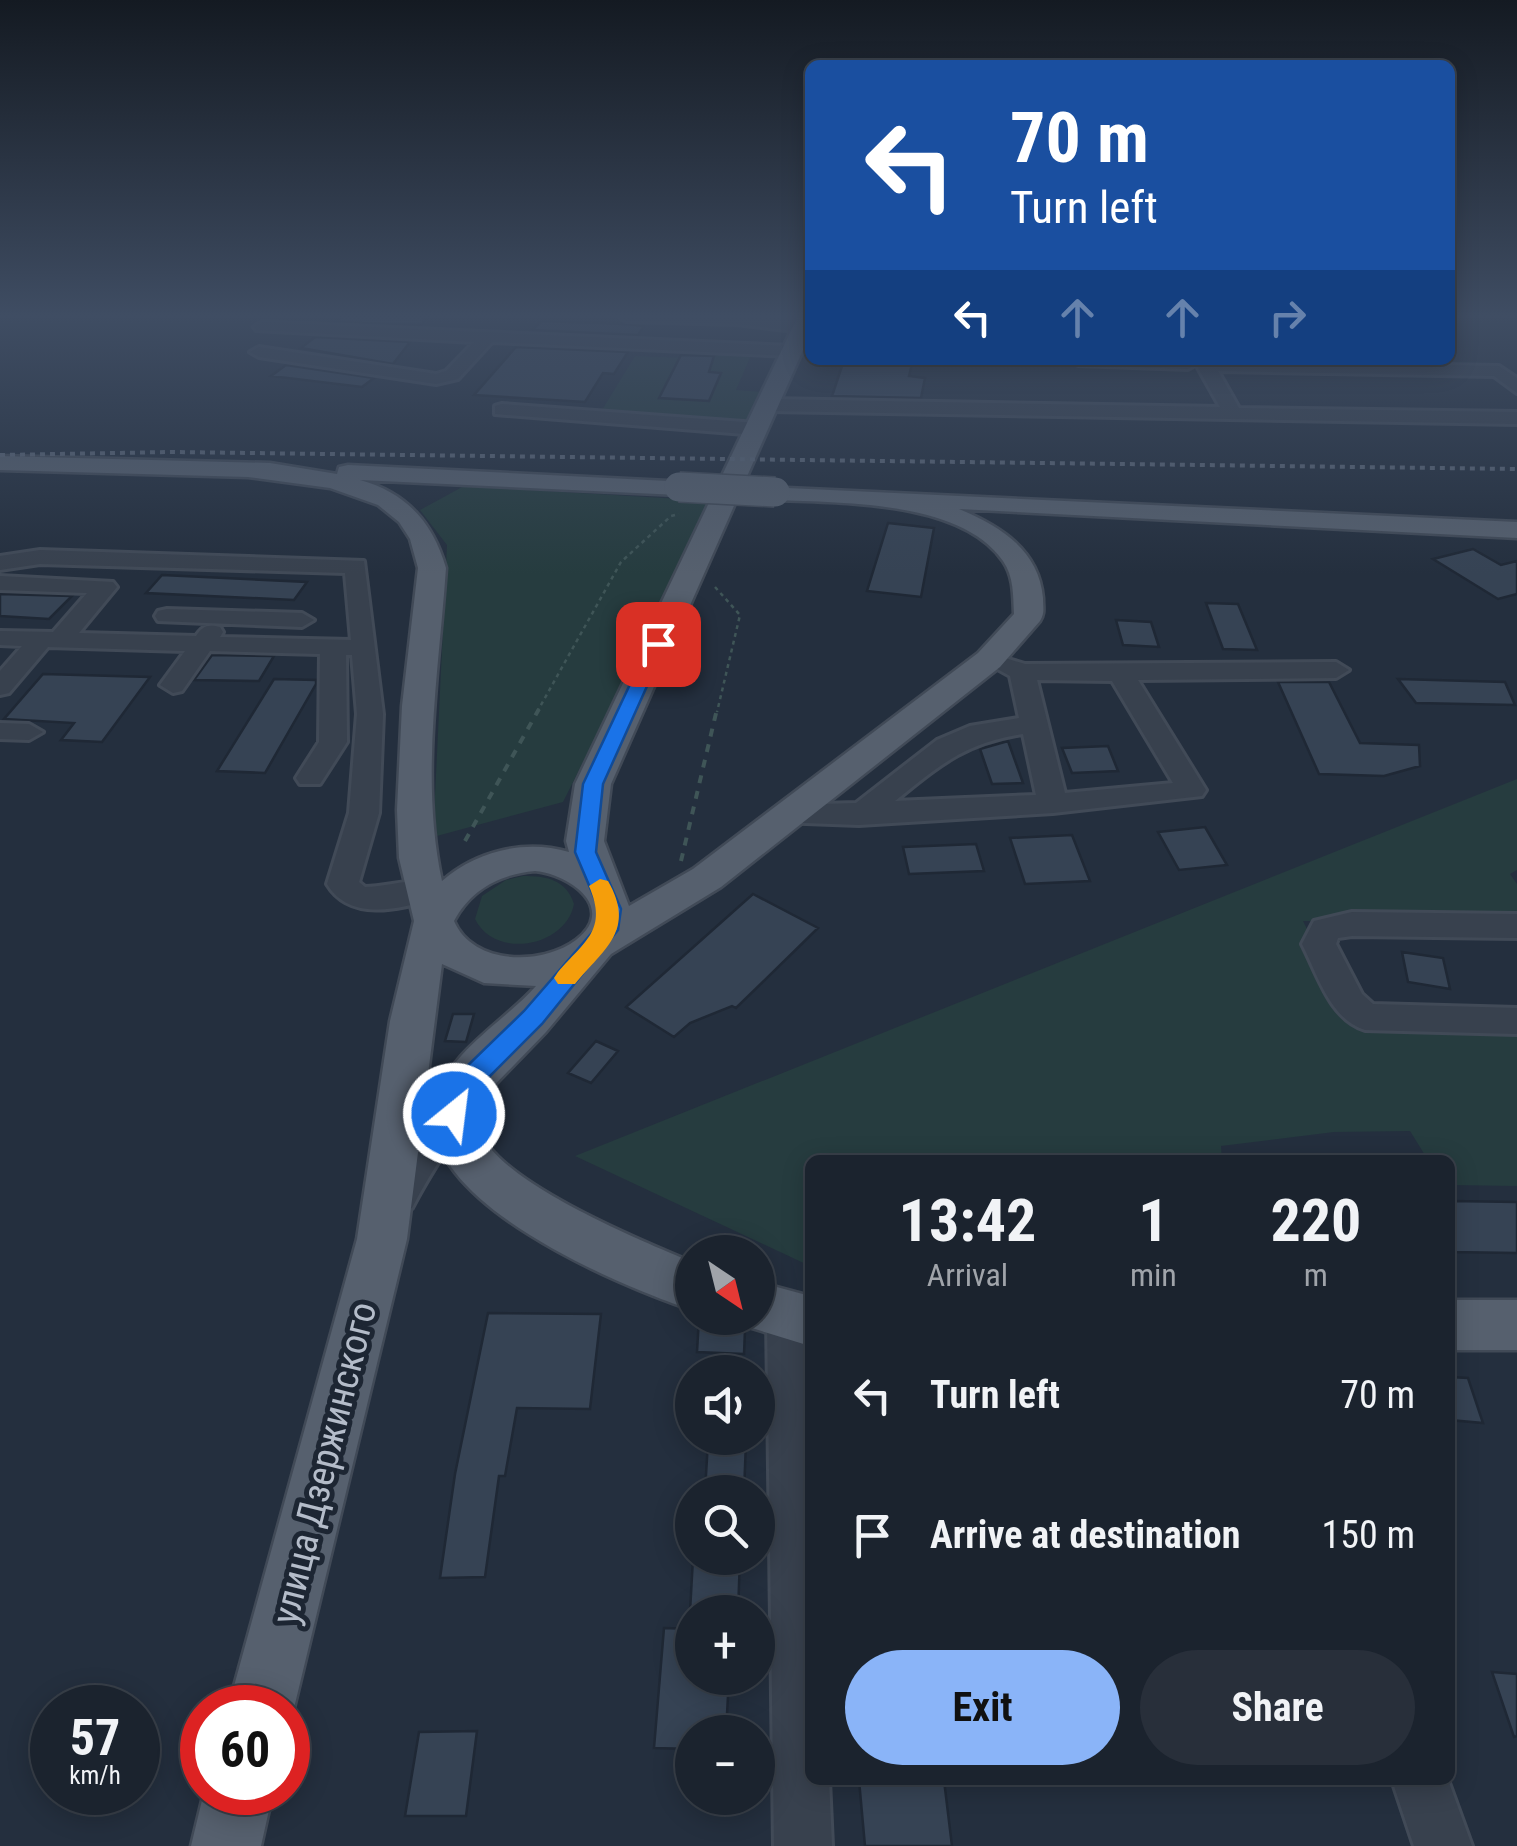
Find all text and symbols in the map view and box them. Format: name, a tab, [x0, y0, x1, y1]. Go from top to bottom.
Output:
text: 70 m	[1010, 97, 1149, 179]
icon: left	[845, 100, 975, 230]
text: Turn left	[1010, 181, 1158, 234]
icon: left	[945, 290, 1000, 345]
icon: ahead	[1050, 290, 1105, 345]
icon: ahead	[1155, 290, 1210, 345]
icon: right	[1260, 290, 1315, 345]
pin	[616, 602, 701, 687]
icon: arrive	[631, 617, 686, 672]
position arrow	[402, 1062, 506, 1166]
text: 13:42	[899, 1185, 1036, 1256]
text: 1	[1138, 1185, 1169, 1256]
text: 220	[1270, 1185, 1361, 1256]
north arrow	[675, 1235, 775, 1335]
map controls	[675, 1235, 775, 1815]
text: Arrival	[927, 1256, 1008, 1294]
text: min	[1130, 1256, 1177, 1294]
text: m	[1304, 1256, 1328, 1294]
street label: улица Дзержинского	[263, 1297, 385, 1629]
button: sound	[675, 1355, 775, 1455]
icon: left	[845, 1368, 900, 1423]
text: Turn left	[930, 1373, 1060, 1417]
text: 70 m	[1340, 1373, 1415, 1417]
button: search	[675, 1475, 775, 1575]
icon: arrive	[845, 1508, 900, 1563]
text: Arrive at destination	[930, 1513, 1240, 1557]
text: 150 m	[1321, 1513, 1415, 1557]
button: +	[675, 1595, 775, 1695]
button: Exit	[845, 1650, 1120, 1765]
button: Share	[1140, 1650, 1415, 1765]
speed limit sign: 60	[180, 1685, 310, 1815]
text: 57	[70, 1709, 120, 1767]
button: −	[675, 1715, 775, 1815]
text: km/h	[69, 1761, 121, 1790]

